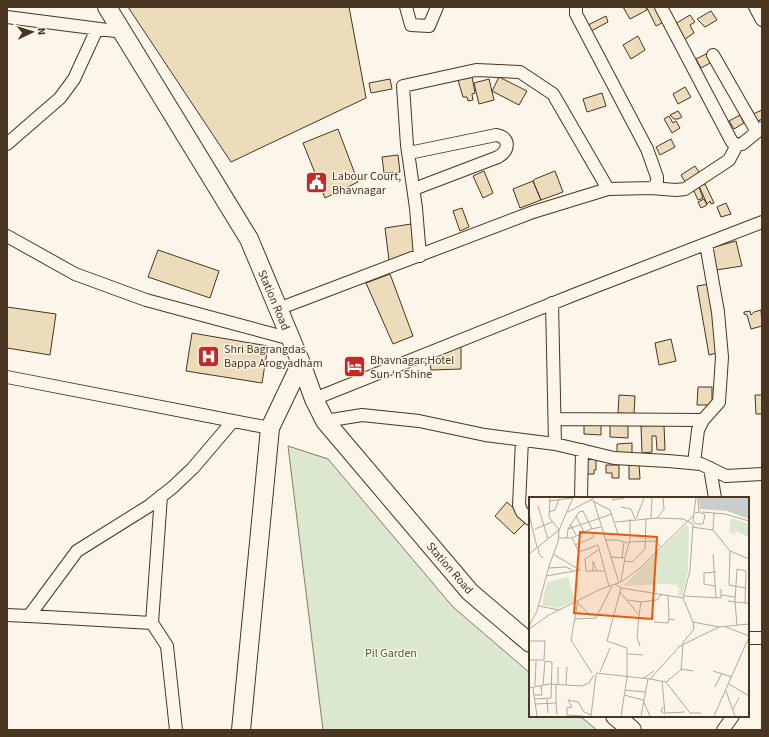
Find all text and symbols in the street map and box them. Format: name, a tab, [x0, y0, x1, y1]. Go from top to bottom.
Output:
north arrow	[12, 12, 52, 52]
text: N	[34, 27, 49, 36]
place label: Labour Court, Bhavnagar	[332, 168, 401, 199]
public building icon: Labour Court, Bhavnagar	[304, 170, 330, 196]
street label: Station Road	[253, 267, 294, 333]
place label: Shri Bagrangdas Bappa Arogyadham	[224, 341, 323, 372]
hospital icon: Shri Bagrangdas Bappa Arogyadham	[195, 343, 221, 369]
place label: Bhavnagar;Hotel Sun ‘n Shine	[370, 352, 454, 383]
hotel icon: Bhavnagar;Hotel Sun ‘n Shine	[341, 354, 367, 380]
inset map	[529, 497, 749, 717]
street label: Station Road	[422, 539, 477, 598]
park label: Pil Garden	[365, 645, 417, 662]

